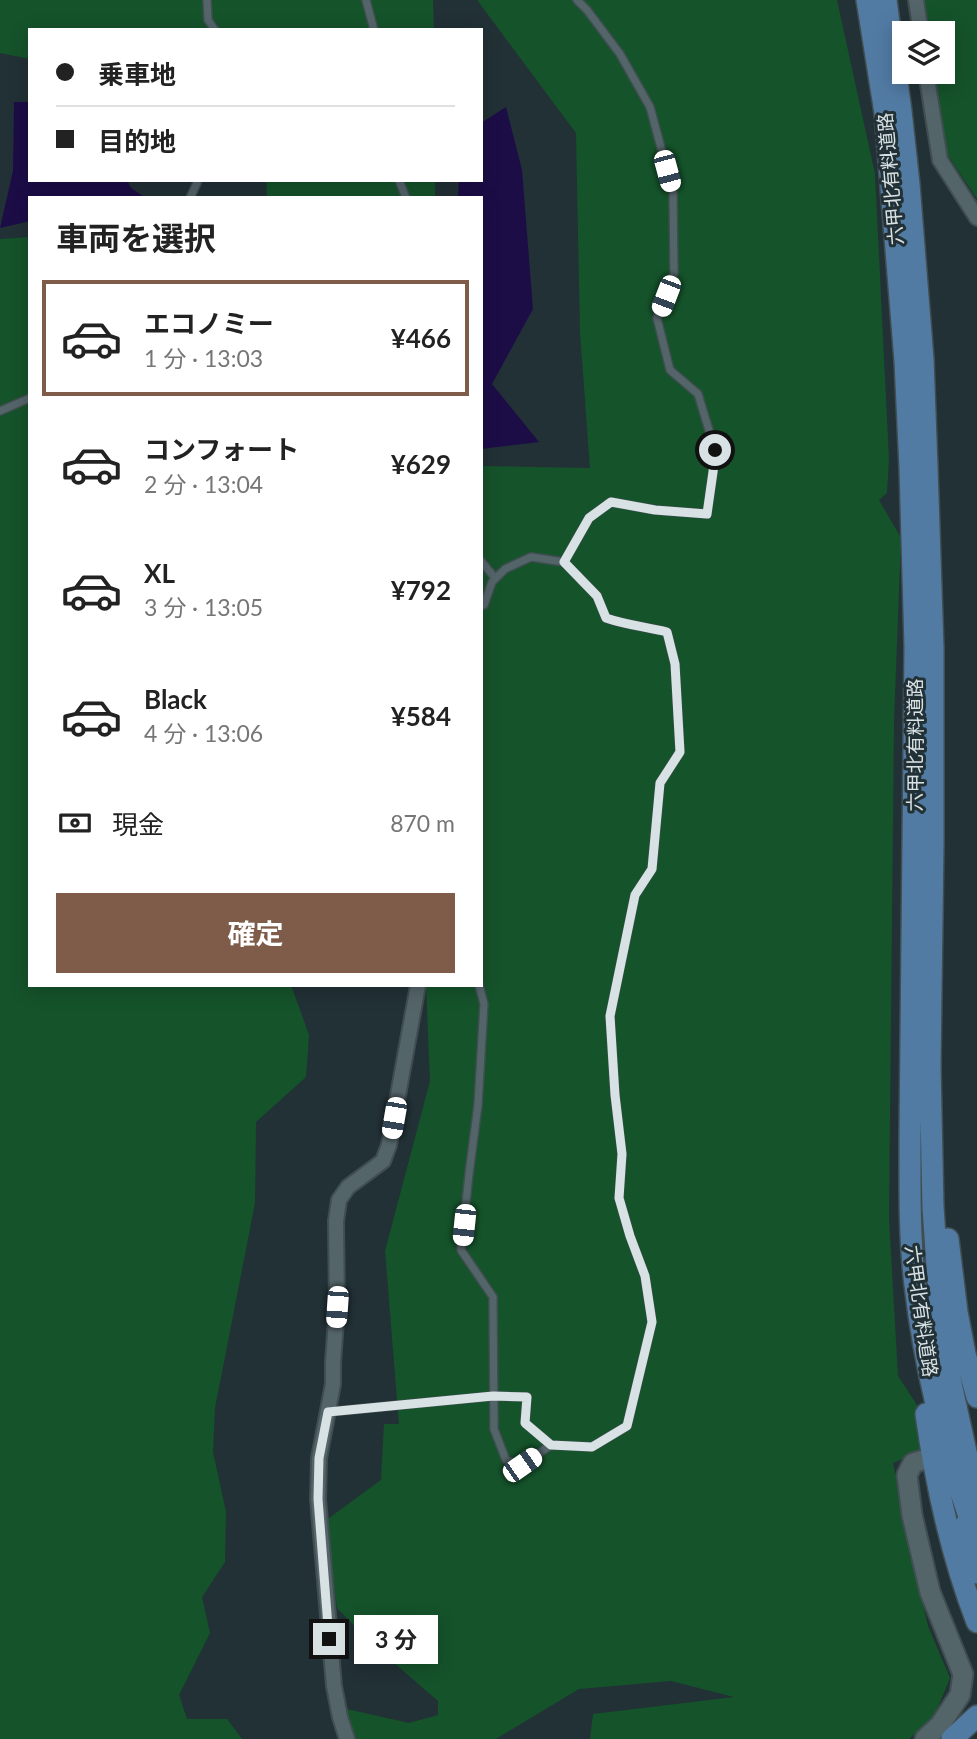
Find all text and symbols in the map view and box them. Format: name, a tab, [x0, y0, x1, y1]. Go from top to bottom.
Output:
map controls	[892, 21, 955, 84]
button: layers	[892, 21, 955, 84]
text: 乗車地	[98, 58, 176, 90]
street label: 六甲北有料道路	[873, 112, 907, 246]
text: 目的地	[98, 125, 176, 157]
car	[652, 148, 683, 194]
text: 車両を選択	[56, 218, 216, 257]
car	[649, 273, 684, 319]
icon: car	[60, 307, 123, 370]
text: エコノミー	[144, 307, 274, 339]
text: ¥466	[391, 322, 451, 354]
text: 1 分 · 13:03	[144, 344, 263, 372]
icon: car	[60, 433, 123, 496]
text: コンフォート	[144, 433, 299, 465]
route start	[699, 434, 731, 466]
text: ¥629	[391, 448, 451, 480]
text: 2 分 · 13:04	[144, 470, 263, 498]
text: XL	[144, 557, 175, 589]
icon: car	[60, 559, 123, 622]
text: ¥792	[391, 574, 451, 606]
text: 3 分 · 13:05	[144, 593, 263, 621]
street label: 六甲北有料道路	[903, 678, 926, 812]
text: Black	[144, 683, 207, 715]
icon: car	[60, 685, 123, 748]
text: ¥584	[391, 700, 451, 732]
text: 4 分 · 13:06	[144, 719, 263, 747]
icon: cash	[56, 804, 94, 842]
text: 現金	[112, 808, 164, 840]
text: 870 m	[390, 809, 455, 837]
button: 確定	[56, 893, 455, 973]
car	[381, 1095, 408, 1141]
car	[452, 1203, 477, 1247]
street label: 六甲北有料道路	[901, 1244, 943, 1378]
car	[326, 1285, 349, 1329]
car	[499, 1444, 546, 1486]
callout: 3 分	[354, 1614, 438, 1664]
route end	[313, 1623, 345, 1655]
text: 3 分	[375, 1625, 417, 1653]

